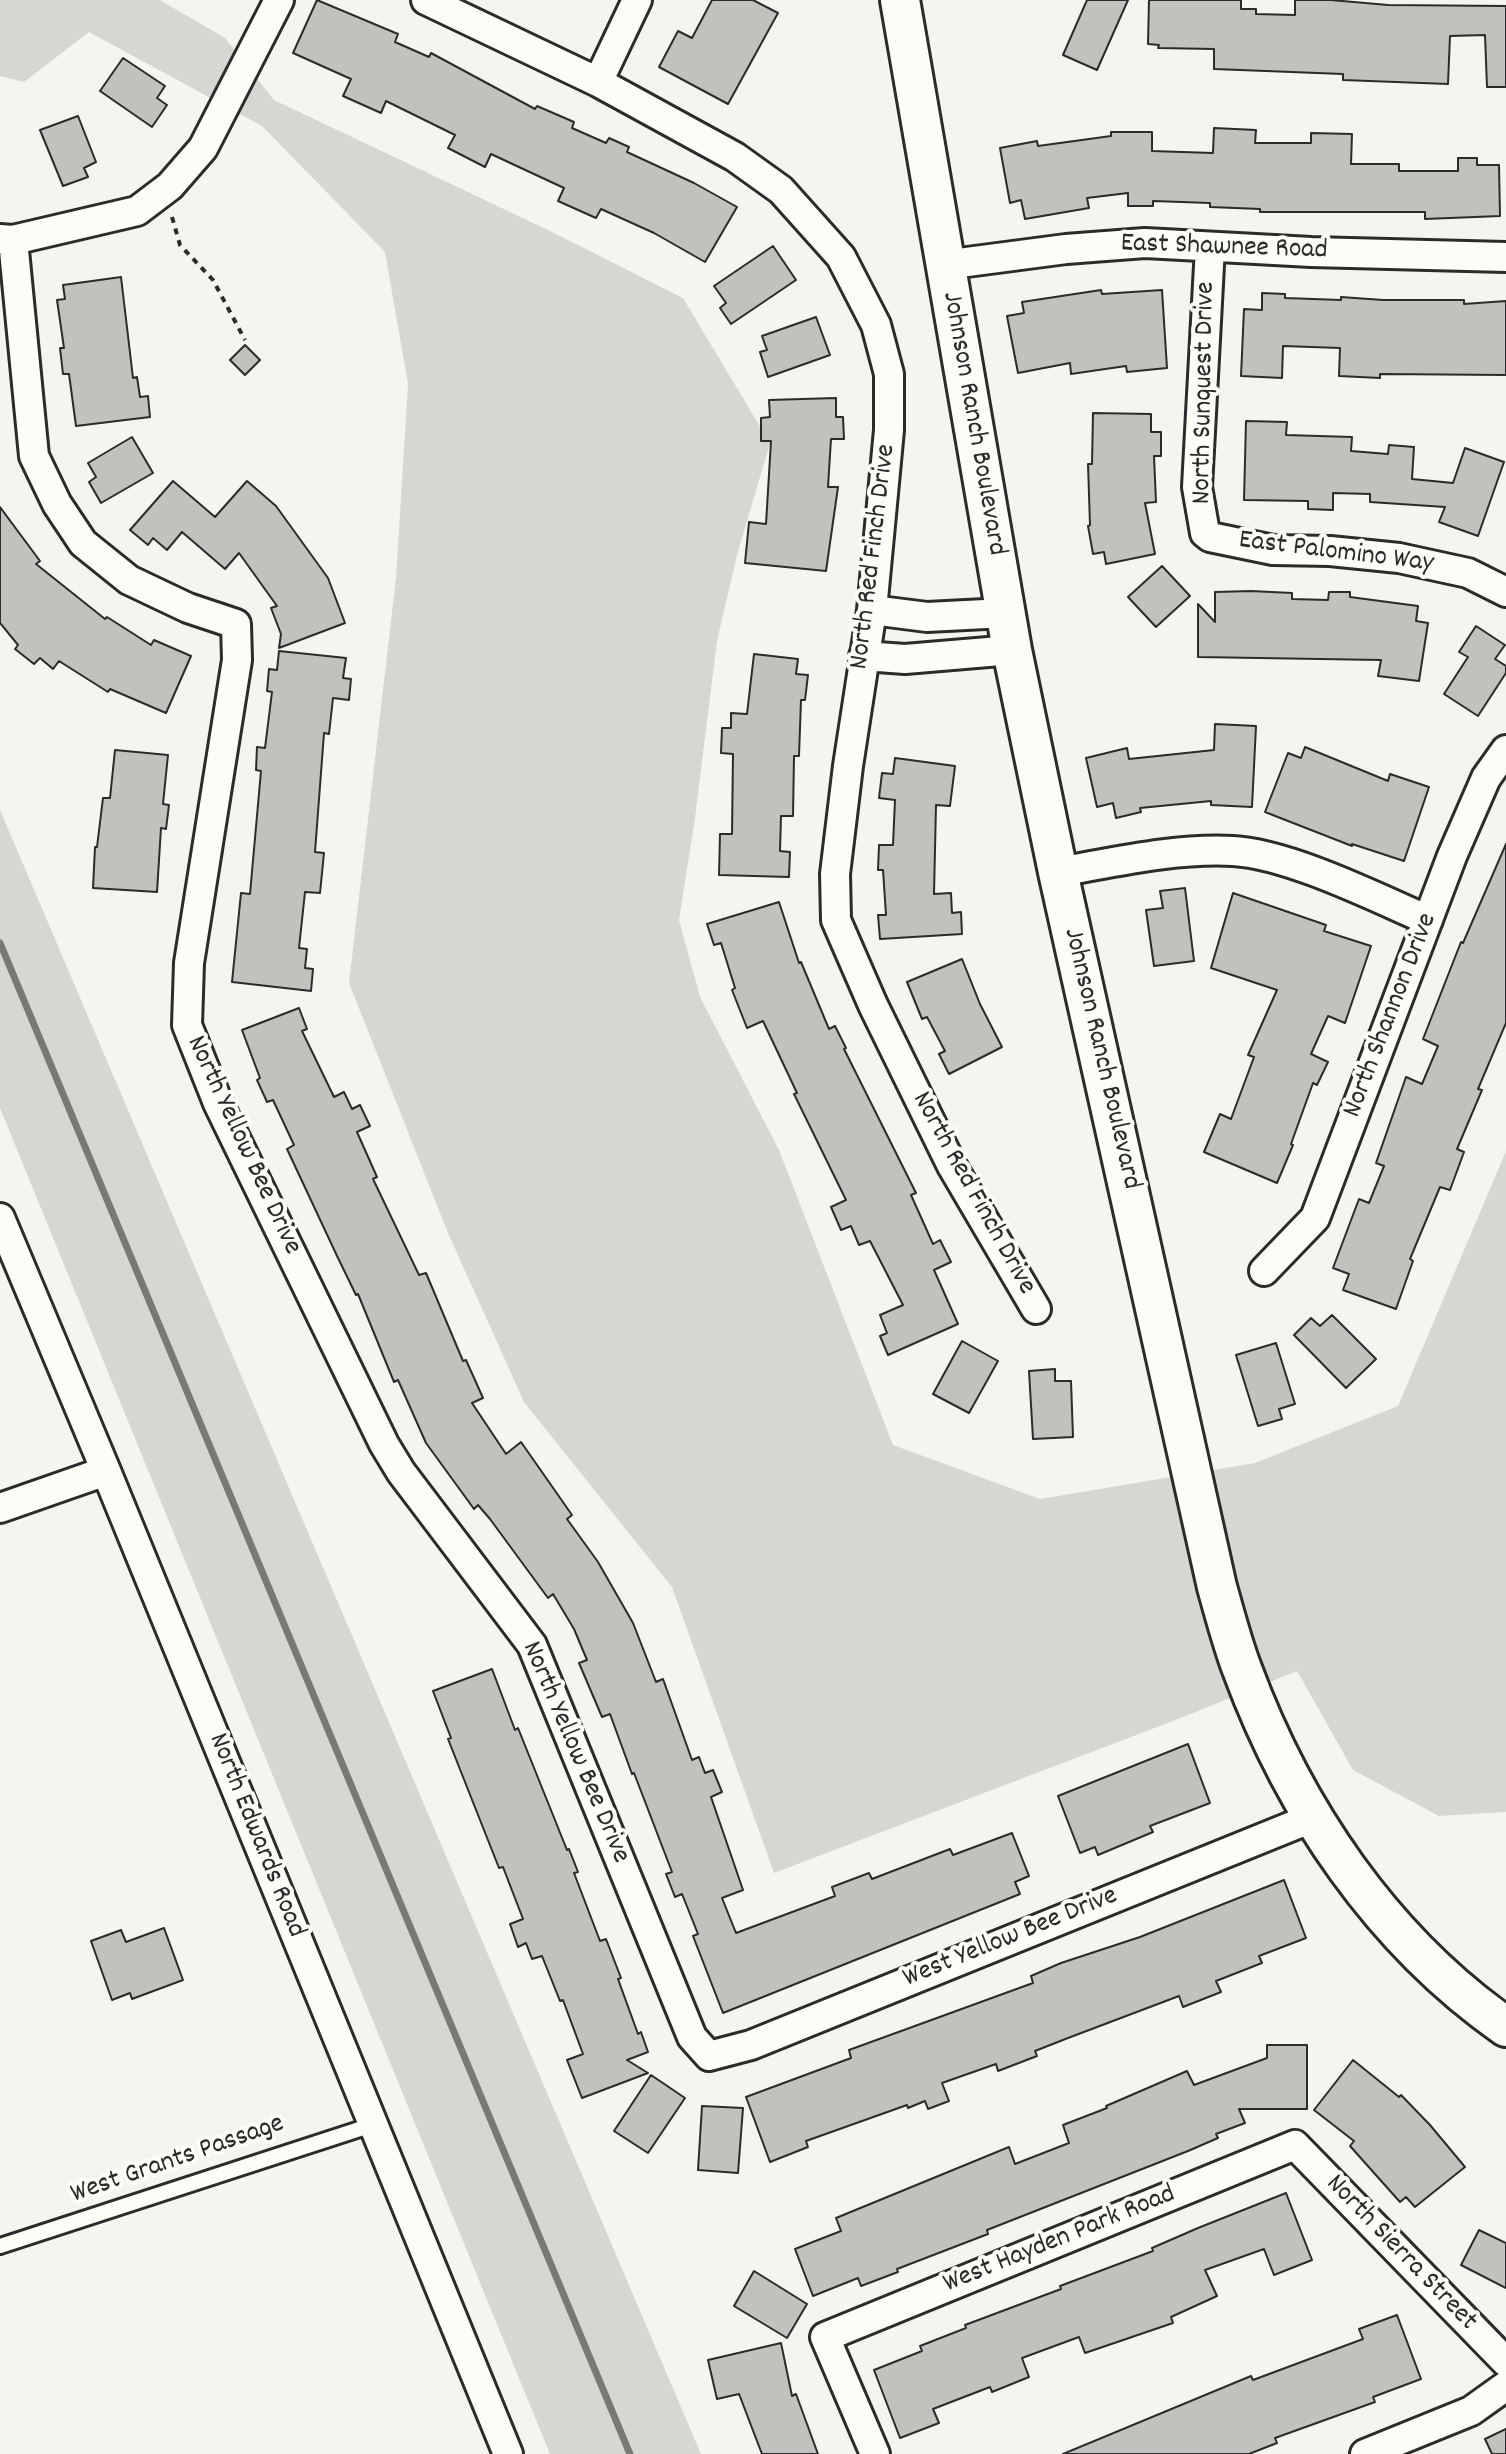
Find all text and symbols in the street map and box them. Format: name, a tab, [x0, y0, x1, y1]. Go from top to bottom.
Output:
street label: East Shawnee Road	[1120, 229, 1328, 269]
street label: North Sunquest Drive	[1187, 281, 1225, 505]
street label: Johnson Ranch Boulevard	[932, 289, 1012, 559]
street label: North Red Finch Drive	[845, 442, 905, 672]
street label: East Palomino Way	[1237, 525, 1435, 583]
street label: North Shannon Drive	[1338, 909, 1446, 1123]
street label: Johnson Ranch Boulevard	[1054, 925, 1146, 1193]
street label: North Yellow Bee Drive	[177, 1031, 307, 1261]
street label: North Red Finch Drive	[902, 1087, 1042, 1301]
street label: North Yellow Bee Drive	[512, 1637, 636, 1869]
street label: North Edwards Road	[199, 1729, 311, 1943]
street label: West Yellow Bee Drive	[899, 1881, 1123, 1997]
street label: West Grants Passage	[67, 2109, 289, 2213]
street label: North Sierra Street	[1317, 2169, 1483, 2339]
street label: West Hayden Park Road	[939, 2179, 1181, 2303]

